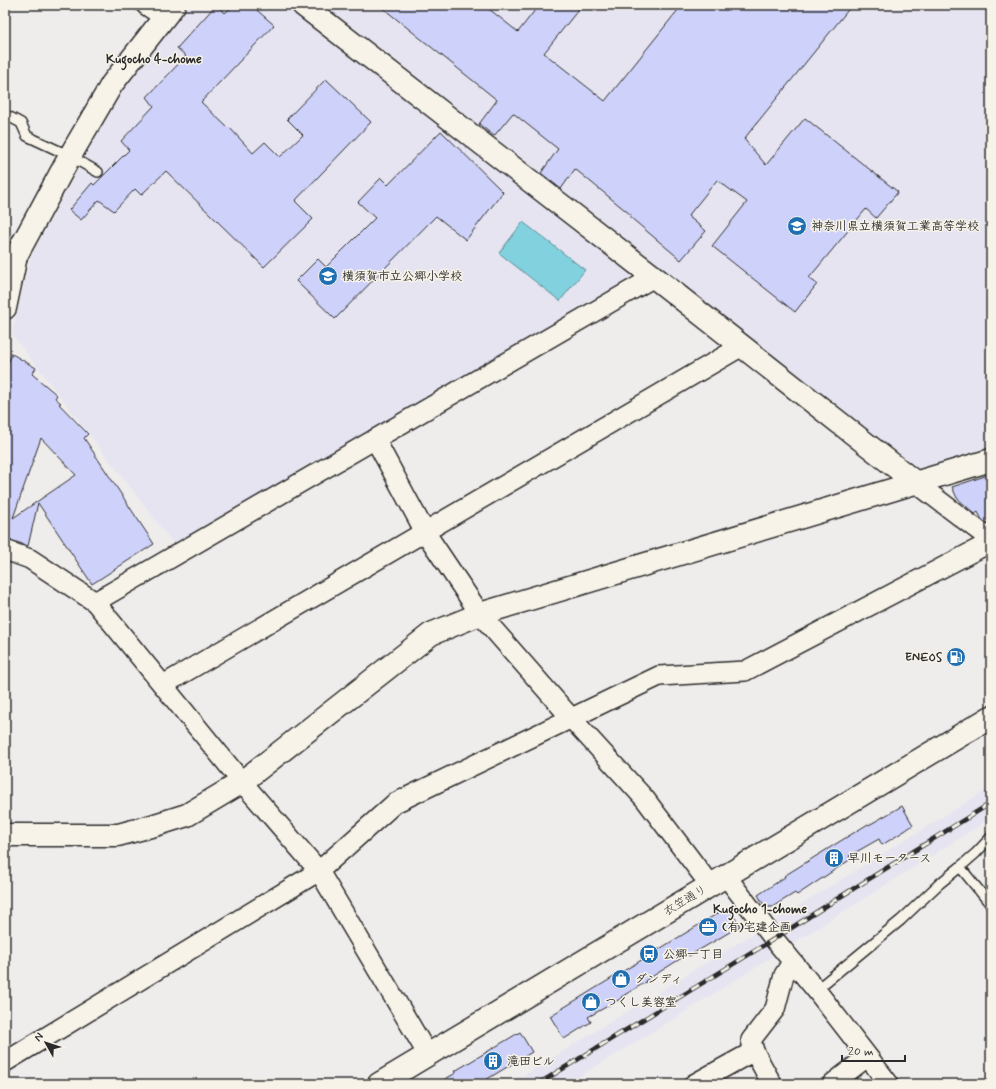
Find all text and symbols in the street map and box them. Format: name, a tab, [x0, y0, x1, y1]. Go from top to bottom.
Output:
district label: Kugocho 4-chome	[106, 51, 202, 71]
school or university icon: 神奈川県立横須賀工業高等学校	[786, 215, 808, 237]
place label: 神奈川県立横須賀工業高等学校	[811, 219, 979, 235]
school or university icon: 横須賀市立公郷小学校	[317, 265, 339, 287]
place label: 横須賀市立公郷小学校	[342, 269, 462, 285]
fuel station icon: ENEOS	[945, 646, 967, 668]
place label: ENEOS	[905, 650, 943, 666]
building icon: 早川モータース	[823, 847, 845, 869]
place label: 早川モータース	[848, 851, 931, 867]
street label: 衣笠通り	[661, 882, 710, 920]
district label: Kugocho 1-chome	[713, 901, 807, 921]
office icon: (有)宅建企画	[697, 916, 719, 938]
place label: (有)宅建企画	[722, 920, 791, 936]
bus stop icon: 公郷一丁目	[638, 943, 660, 965]
place label: 公郷一丁目	[663, 947, 723, 963]
shop icon: ダンディ	[610, 968, 632, 990]
place label: ダンディ	[635, 972, 683, 988]
shop icon: つくし美容室	[580, 991, 602, 1013]
place label: つくし美容室	[605, 995, 677, 1011]
north arrow	[26, 1023, 66, 1063]
text: N	[31, 1030, 47, 1045]
scale bar	[842, 1037, 905, 1063]
text: 20 m	[848, 1044, 874, 1060]
building icon: 滝田ビル	[482, 1050, 504, 1072]
place label: 滝田ビル	[507, 1054, 555, 1070]

